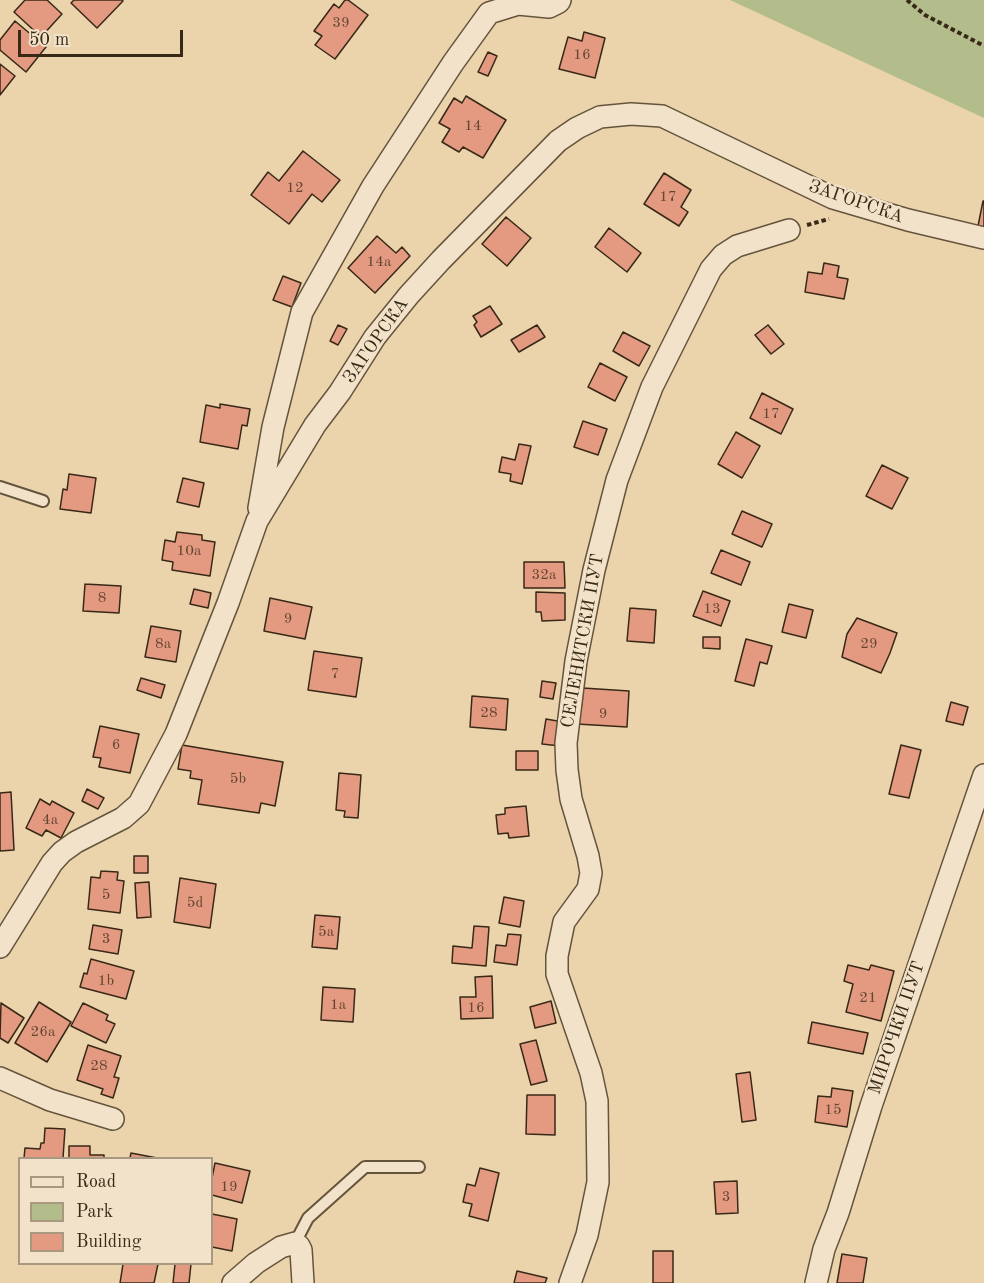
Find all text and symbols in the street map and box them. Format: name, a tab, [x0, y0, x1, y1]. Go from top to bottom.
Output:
house number: 39	[332, 14, 350, 32]
scale bar	[21, 18, 186, 56]
text: 50 m	[29, 31, 69, 49]
house number: 16	[573, 46, 591, 64]
house number: 14	[464, 117, 482, 135]
street label: ЗАГОРСКА	[806, 176, 906, 228]
house number: 12	[286, 179, 304, 197]
house number: 17	[659, 188, 677, 206]
house number: 14a	[367, 253, 391, 271]
street label: ЗАГОРСКА	[339, 294, 413, 388]
house number: 17	[762, 405, 780, 423]
house number: 10a	[177, 542, 201, 560]
street label: СЕЛЕНИТСКИ ПУТ	[557, 552, 609, 730]
house number: 32a	[532, 566, 556, 584]
house number: 8	[98, 589, 106, 607]
house number: 13	[703, 600, 721, 618]
house number: 9	[284, 610, 292, 628]
house number: 8a	[155, 635, 171, 653]
house number: 29	[860, 635, 878, 653]
house number: 7	[331, 665, 339, 683]
house number: 28	[480, 704, 498, 722]
house number: 9	[599, 705, 607, 723]
house number: 6	[112, 736, 120, 754]
house number: 5b	[230, 770, 246, 788]
house number: 4a	[42, 811, 58, 829]
house number: 5	[102, 886, 110, 904]
house number: 5d	[187, 894, 203, 912]
house number: 5a	[318, 923, 334, 941]
house number: 3	[102, 930, 110, 948]
street label: МИРОЧКИ ПУТ	[864, 958, 930, 1098]
house number: 1b	[98, 972, 114, 990]
house number: 21	[859, 989, 877, 1007]
house number: 1a	[330, 996, 346, 1014]
house number: 16	[467, 999, 485, 1017]
house number: 26a	[31, 1023, 55, 1041]
house number: 28	[90, 1057, 108, 1075]
house number: 15	[824, 1101, 842, 1119]
legend	[18, 1157, 213, 1265]
text: Road	[76, 1173, 116, 1191]
house number: 19	[220, 1178, 238, 1196]
house number: 3	[722, 1188, 730, 1206]
text: Park	[76, 1203, 113, 1221]
text: Building	[76, 1233, 141, 1251]

